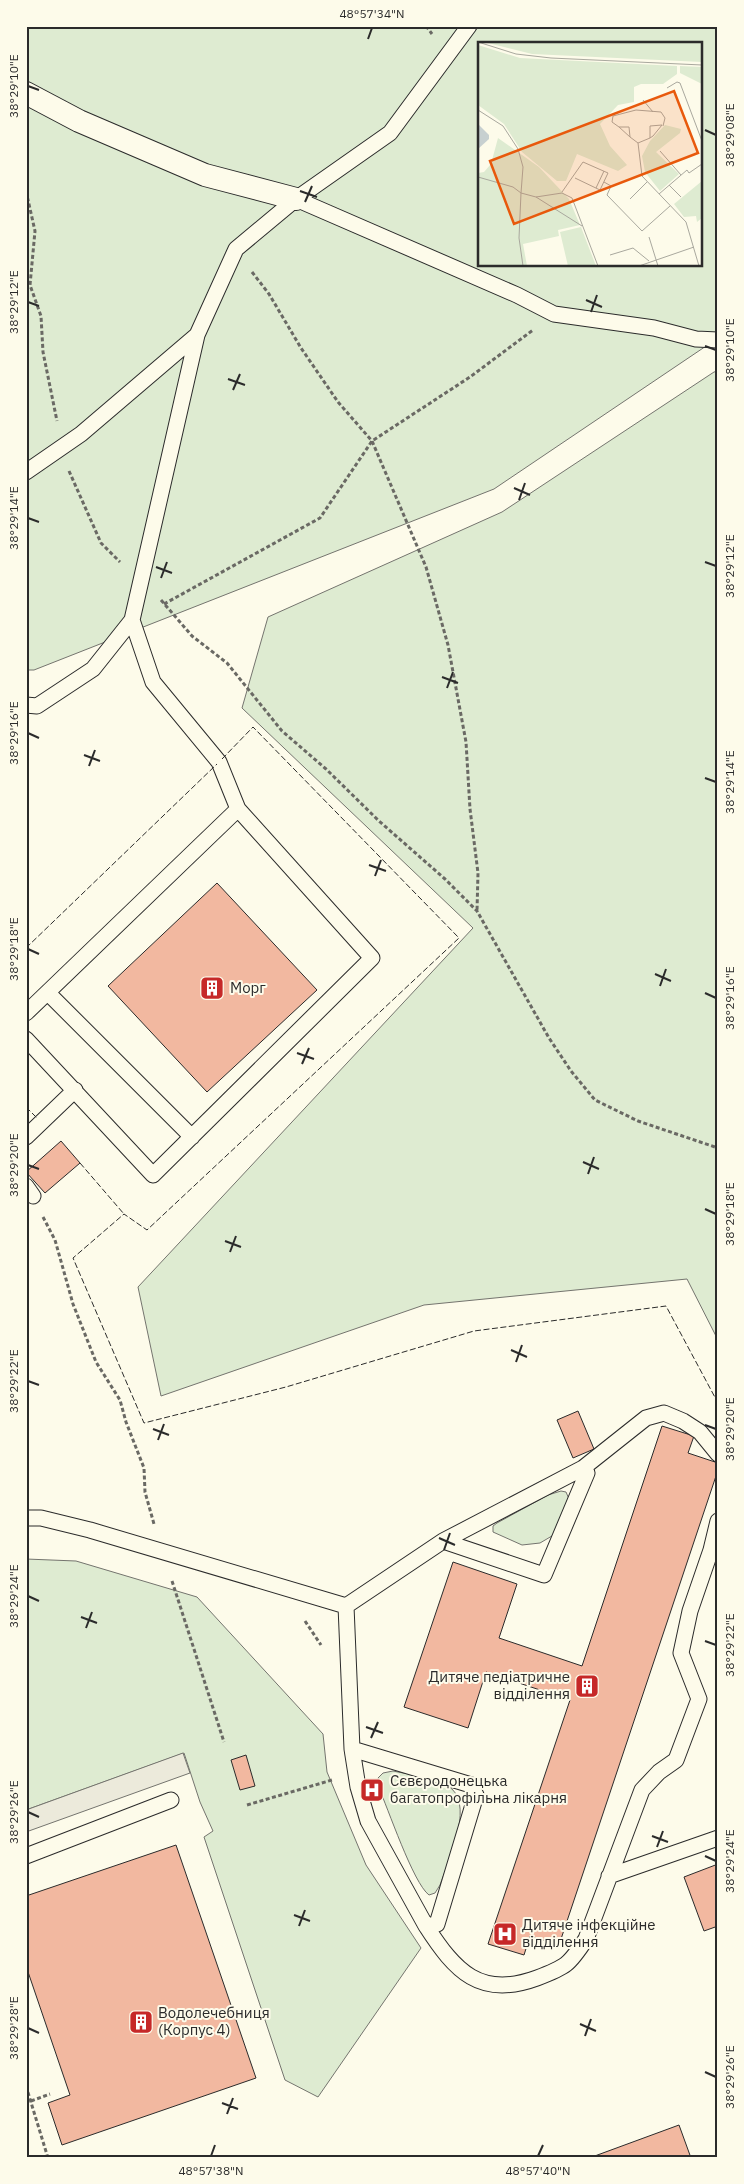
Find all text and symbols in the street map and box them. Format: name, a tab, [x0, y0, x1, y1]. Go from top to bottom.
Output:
text: 48°57'34"N	[339, 6, 405, 21]
inset map	[478, 42, 702, 266]
text: 38°29'10"E	[6, 54, 21, 118]
text: 38°29'08"E	[722, 103, 737, 167]
text: 38°29'12"E	[6, 270, 21, 334]
text: 38°29'10"E	[722, 318, 737, 382]
text: 38°29'14"E	[6, 486, 21, 550]
text: 38°29'12"E	[722, 534, 737, 598]
text: 38°29'16"E	[6, 701, 21, 765]
text: 38°29'14"E	[722, 750, 737, 814]
text: 38°29'18"E	[6, 917, 21, 981]
text: 38°29'16"E	[722, 966, 737, 1030]
building icon: Морг	[199, 975, 225, 1001]
place label: Морг	[230, 978, 266, 997]
text: 38°29'20"E	[6, 1133, 21, 1197]
text: 38°29'18"E	[722, 1182, 737, 1246]
text: 38°29'22"E	[6, 1349, 21, 1413]
text: 38°29'20"E	[722, 1397, 737, 1461]
text: 38°29'24"E	[6, 1564, 21, 1628]
text: 38°29'22"E	[722, 1613, 737, 1677]
place label: Дитяче педіатричне відділення	[428, 1667, 570, 1703]
building icon: Дитяче педіатричне відділення	[574, 1673, 600, 1699]
place label: Сєвєродонецька багатопрофiльна лiкарня	[390, 1771, 567, 1807]
hospital icon: Сєвєродонецька багатопрофiльна лiкарня	[359, 1777, 385, 1803]
text: 38°29'26"E	[6, 1780, 21, 1844]
text: 38°29'24"E	[722, 1829, 737, 1893]
place label: Дитяче інфекційне відділення	[522, 1915, 656, 1951]
hospital icon: Дитяче інфекційне відділення	[492, 1921, 518, 1947]
text: 38°29'28"E	[6, 1996, 21, 2060]
place label: Водолечебниця (Корпус 4)	[158, 2003, 270, 2039]
building icon: Водолечебниця (Корпус 4)	[128, 2009, 154, 2035]
text: 38°29'26"E	[722, 2045, 737, 2109]
text: 48°57'38"N	[178, 2163, 244, 2178]
text: 48°57'40"N	[505, 2163, 571, 2178]

